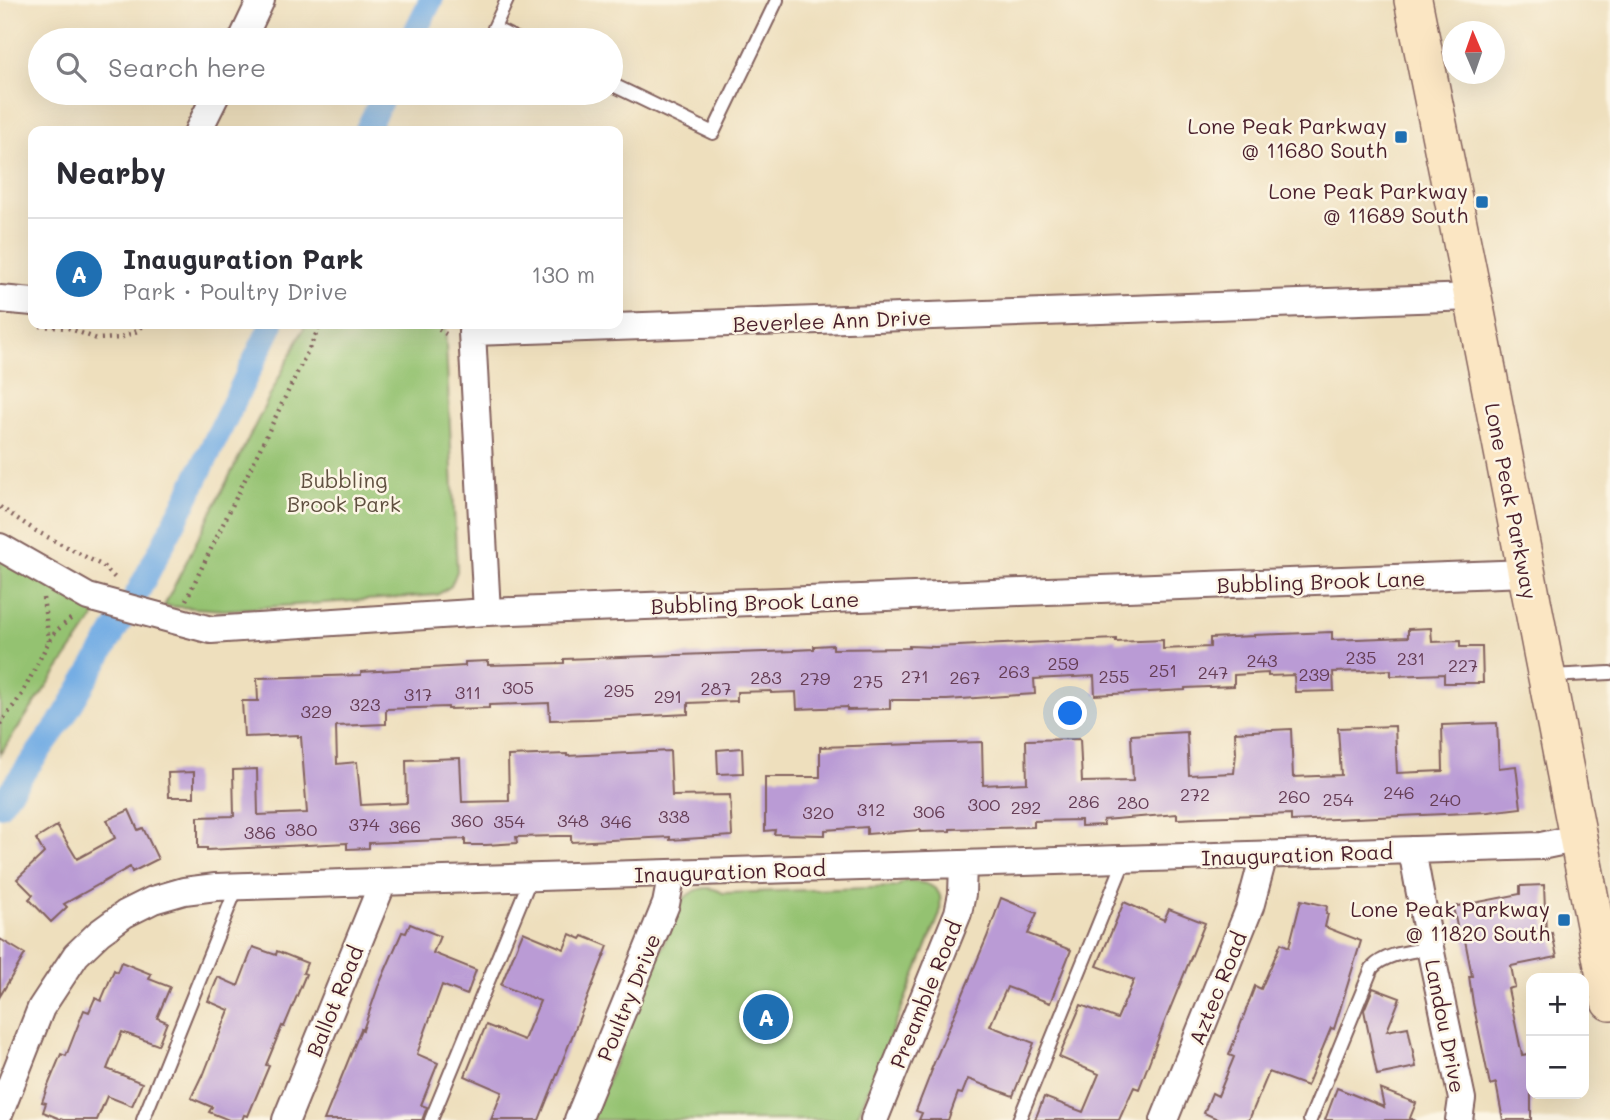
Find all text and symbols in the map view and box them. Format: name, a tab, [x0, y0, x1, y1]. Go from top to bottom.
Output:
north arrow	[1442, 21, 1505, 84]
search box	[28, 28, 623, 105]
icon: search	[52, 48, 90, 86]
text: Search here	[108, 50, 266, 84]
place label: Lone Peak Parkway @ 11680 South	[1187, 112, 1387, 163]
marker: Lone Peak Parkway @ 11680 South	[1393, 129, 1409, 145]
text: Nearby	[56, 152, 166, 192]
place label: Lone Peak Parkway @ 11689 South	[1268, 177, 1468, 228]
marker: Lone Peak Parkway @ 11689 South	[1474, 194, 1490, 210]
text: Inauguration Park	[123, 242, 364, 276]
text: A	[71, 259, 87, 289]
text: 130 m	[531, 259, 595, 289]
text: Park · Poultry Drive	[123, 276, 348, 306]
street label: Beverlee Ann Drive	[732, 303, 932, 337]
street label: Lone Peak Parkway	[1480, 400, 1544, 602]
park label: Bubbling Brook Park	[287, 466, 401, 517]
street label: Bubbling Brook Lane	[1216, 564, 1426, 598]
street label: Bubbling Brook Lane	[650, 585, 860, 619]
house number: 235	[1345, 645, 1377, 669]
house number: 231	[1397, 646, 1425, 670]
house number: 243	[1246, 648, 1278, 672]
house number: 259	[1047, 651, 1079, 675]
house number: 227	[1448, 653, 1478, 677]
house number: 251	[1149, 658, 1177, 682]
house number: 263	[998, 659, 1030, 683]
house number: 247	[1198, 660, 1228, 684]
house number: 239	[1298, 662, 1330, 686]
house number: 271	[901, 664, 929, 688]
house number: 255	[1098, 664, 1130, 688]
house number: 283	[750, 665, 782, 689]
house number: 267	[950, 665, 980, 689]
house number: 279	[800, 666, 831, 690]
house number: 275	[853, 669, 883, 693]
house number: 305	[502, 675, 534, 699]
house number: 287	[701, 676, 731, 700]
house number: 295	[603, 678, 635, 702]
house number: 311	[455, 680, 481, 704]
house number: 317	[404, 682, 432, 706]
house number: 291	[654, 684, 682, 708]
house number: 323	[349, 692, 381, 716]
your location	[1053, 696, 1087, 730]
house number: 329	[300, 699, 332, 723]
house number: 246	[1383, 780, 1415, 804]
house number: 272	[1180, 782, 1210, 806]
house number: 260	[1278, 784, 1310, 808]
house number: 254	[1322, 787, 1354, 811]
house number: 240	[1429, 787, 1461, 811]
house number: 286	[1068, 789, 1100, 813]
house number: 280	[1117, 790, 1149, 814]
house number: 300	[968, 792, 1000, 816]
house number: 292	[1011, 795, 1041, 819]
house number: 312	[857, 797, 885, 821]
house number: 306	[913, 799, 945, 823]
house number: 320	[802, 800, 834, 824]
house number: 338	[658, 804, 690, 828]
house number: 360	[451, 808, 483, 832]
house number: 348	[557, 808, 589, 832]
house number: 354	[493, 809, 525, 833]
house number: 346	[600, 809, 632, 833]
house number: 374	[348, 812, 380, 836]
house number: 366	[389, 814, 421, 838]
house number: 380	[285, 817, 317, 841]
house number: 386	[244, 820, 276, 844]
street label: Inauguration Road	[1201, 837, 1393, 871]
street label: Inauguration Road	[634, 854, 826, 888]
place label: Lone Peak Parkway @ 11820 South	[1350, 895, 1550, 946]
marker: Lone Peak Parkway @ 11820 South	[1556, 912, 1572, 928]
street label: Preamble Road	[883, 916, 967, 1072]
street label: Aztec Road	[1182, 927, 1252, 1049]
street label: Poultry Drive	[590, 929, 666, 1065]
street label: Ballot Road	[299, 942, 369, 1060]
street label: Landou Drive	[1420, 957, 1472, 1095]
map controls	[1526, 973, 1589, 1099]
button: +	[1526, 973, 1589, 1036]
pin: A	[743, 991, 789, 1043]
button: −	[1526, 1036, 1589, 1099]

